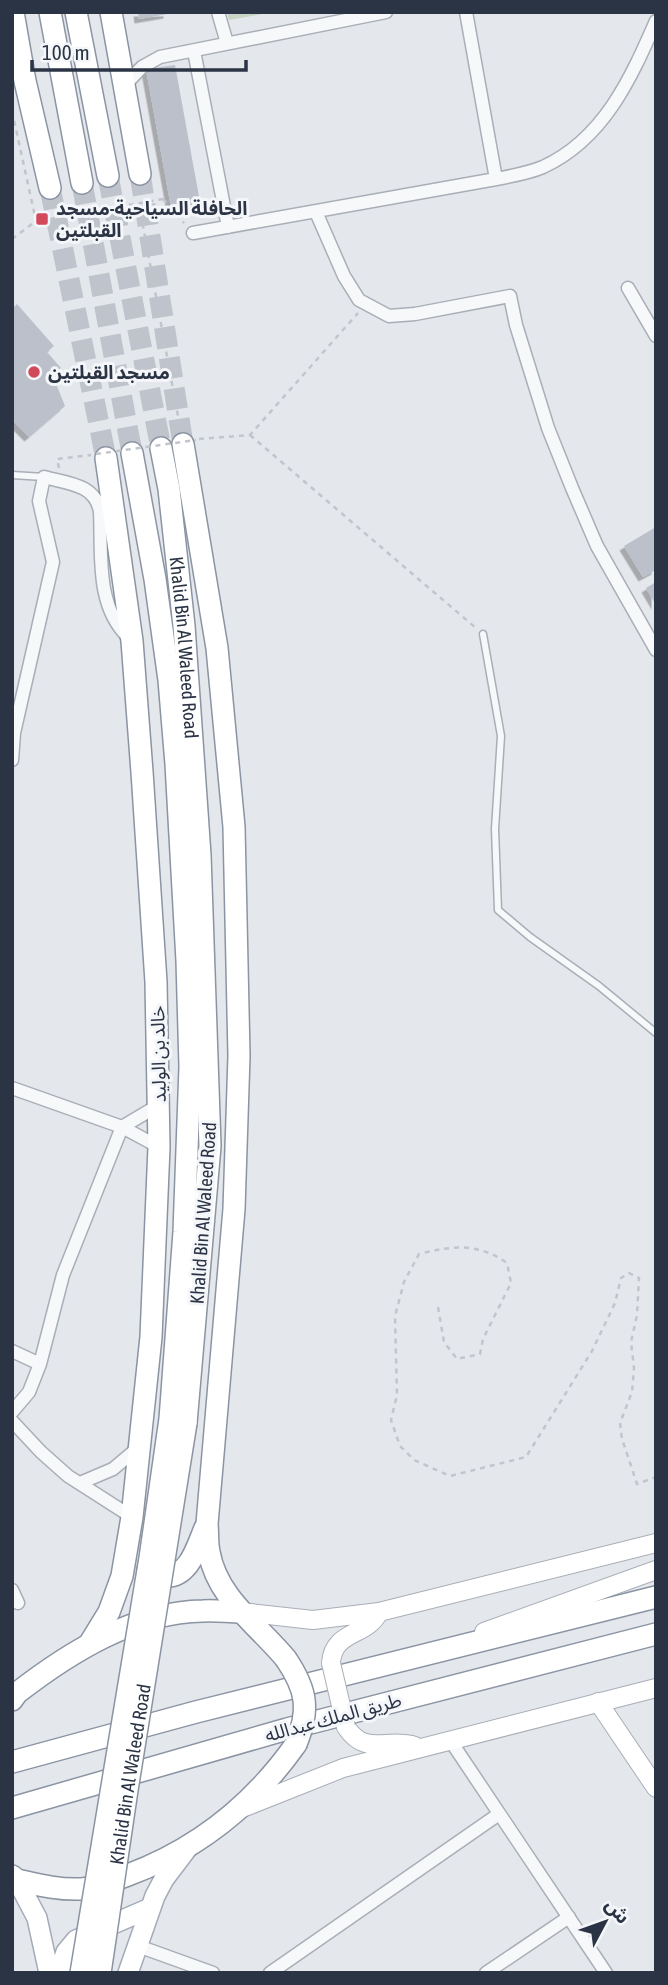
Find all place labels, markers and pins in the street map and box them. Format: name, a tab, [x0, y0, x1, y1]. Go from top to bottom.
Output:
place label: الحافلة السياحية-مسجد القبلتين	[56, 197, 247, 241]
marker: الحافلة السياحية-مسجد القبلتين	[34, 211, 50, 227]
place label: مسجد القبلتين	[48, 361, 170, 383]
marker: مسجد القبلتين	[26, 364, 42, 380]

